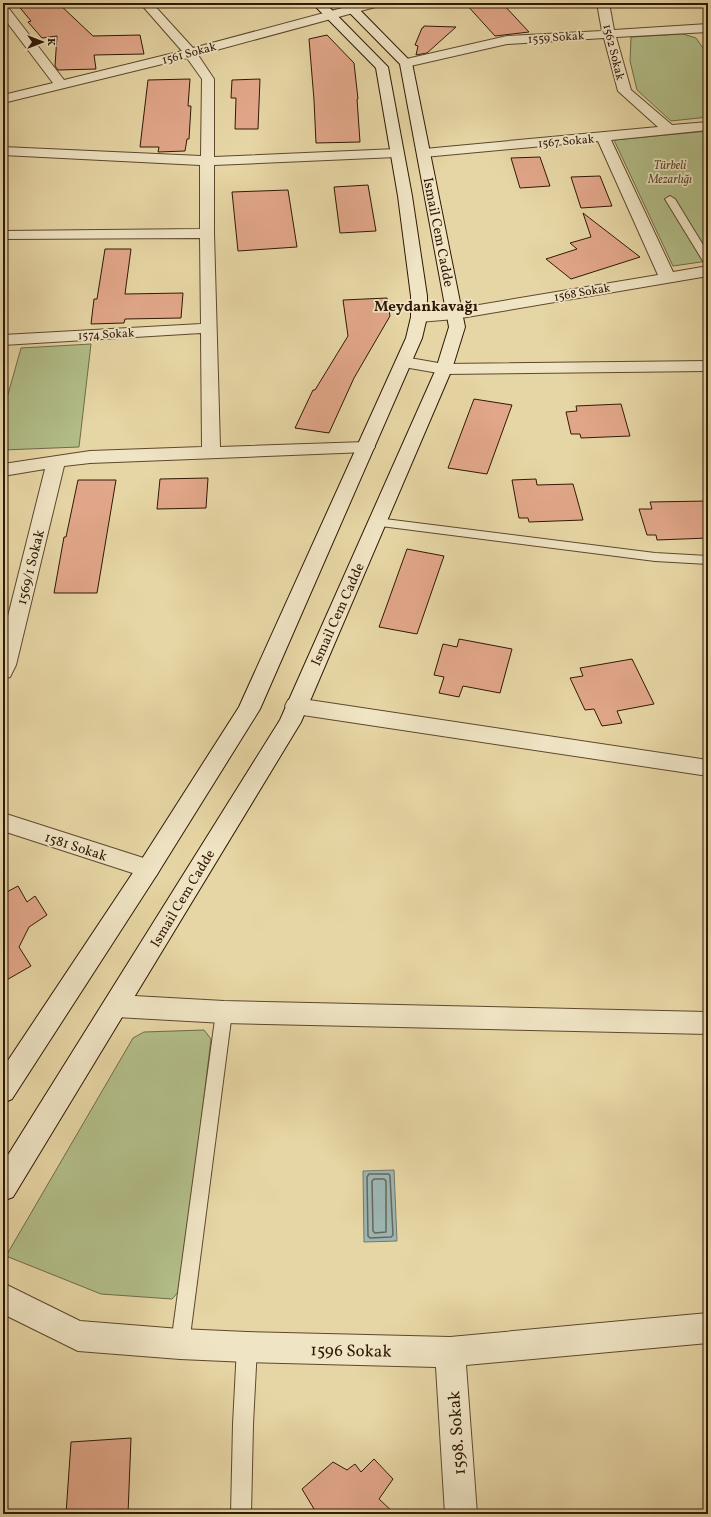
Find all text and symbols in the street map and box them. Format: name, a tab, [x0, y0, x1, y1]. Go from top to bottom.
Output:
north arrow	[22, 22, 62, 62]
street label: 1562 Sokak	[598, 23, 628, 82]
street label: 1559 Sokak	[527, 28, 585, 48]
text: K	[43, 38, 58, 46]
street label: 1561 Sokak	[160, 39, 219, 69]
street label: 1567 Sokak	[537, 132, 595, 152]
park label: Türbeli Mezarlığı	[647, 158, 692, 188]
street label: Ismail Cem Cadde	[418, 176, 458, 289]
street label: 1568 Sokak	[553, 280, 612, 306]
district label: Meydankavağı	[374, 297, 478, 318]
street label: 1574 Sokak	[77, 326, 135, 344]
street label: 1569/1 Sokak	[13, 527, 50, 607]
street label: Ismail Cem Cadde	[307, 560, 370, 669]
street label: 1581 Sokak	[42, 828, 110, 867]
street label: Ismail Cem Cadde	[147, 846, 220, 951]
street label: 1596 Sokak	[310, 1339, 392, 1364]
street label: 1598. Sokak	[443, 1390, 472, 1476]

